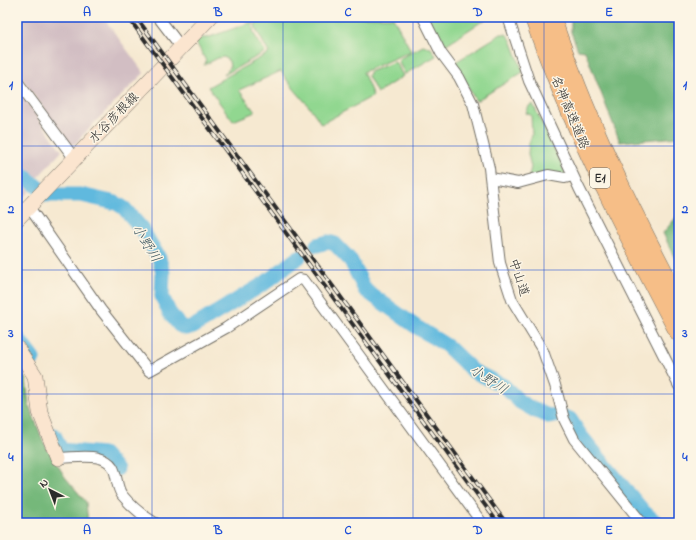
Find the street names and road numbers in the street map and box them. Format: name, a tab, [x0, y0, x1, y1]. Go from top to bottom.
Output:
street label: 名神高速道路	[546, 73, 594, 152]
street label: 水谷彦根線	[85, 87, 144, 148]
road number: E1	[590, 168, 610, 188]
street label: 中山道	[504, 256, 534, 299]

